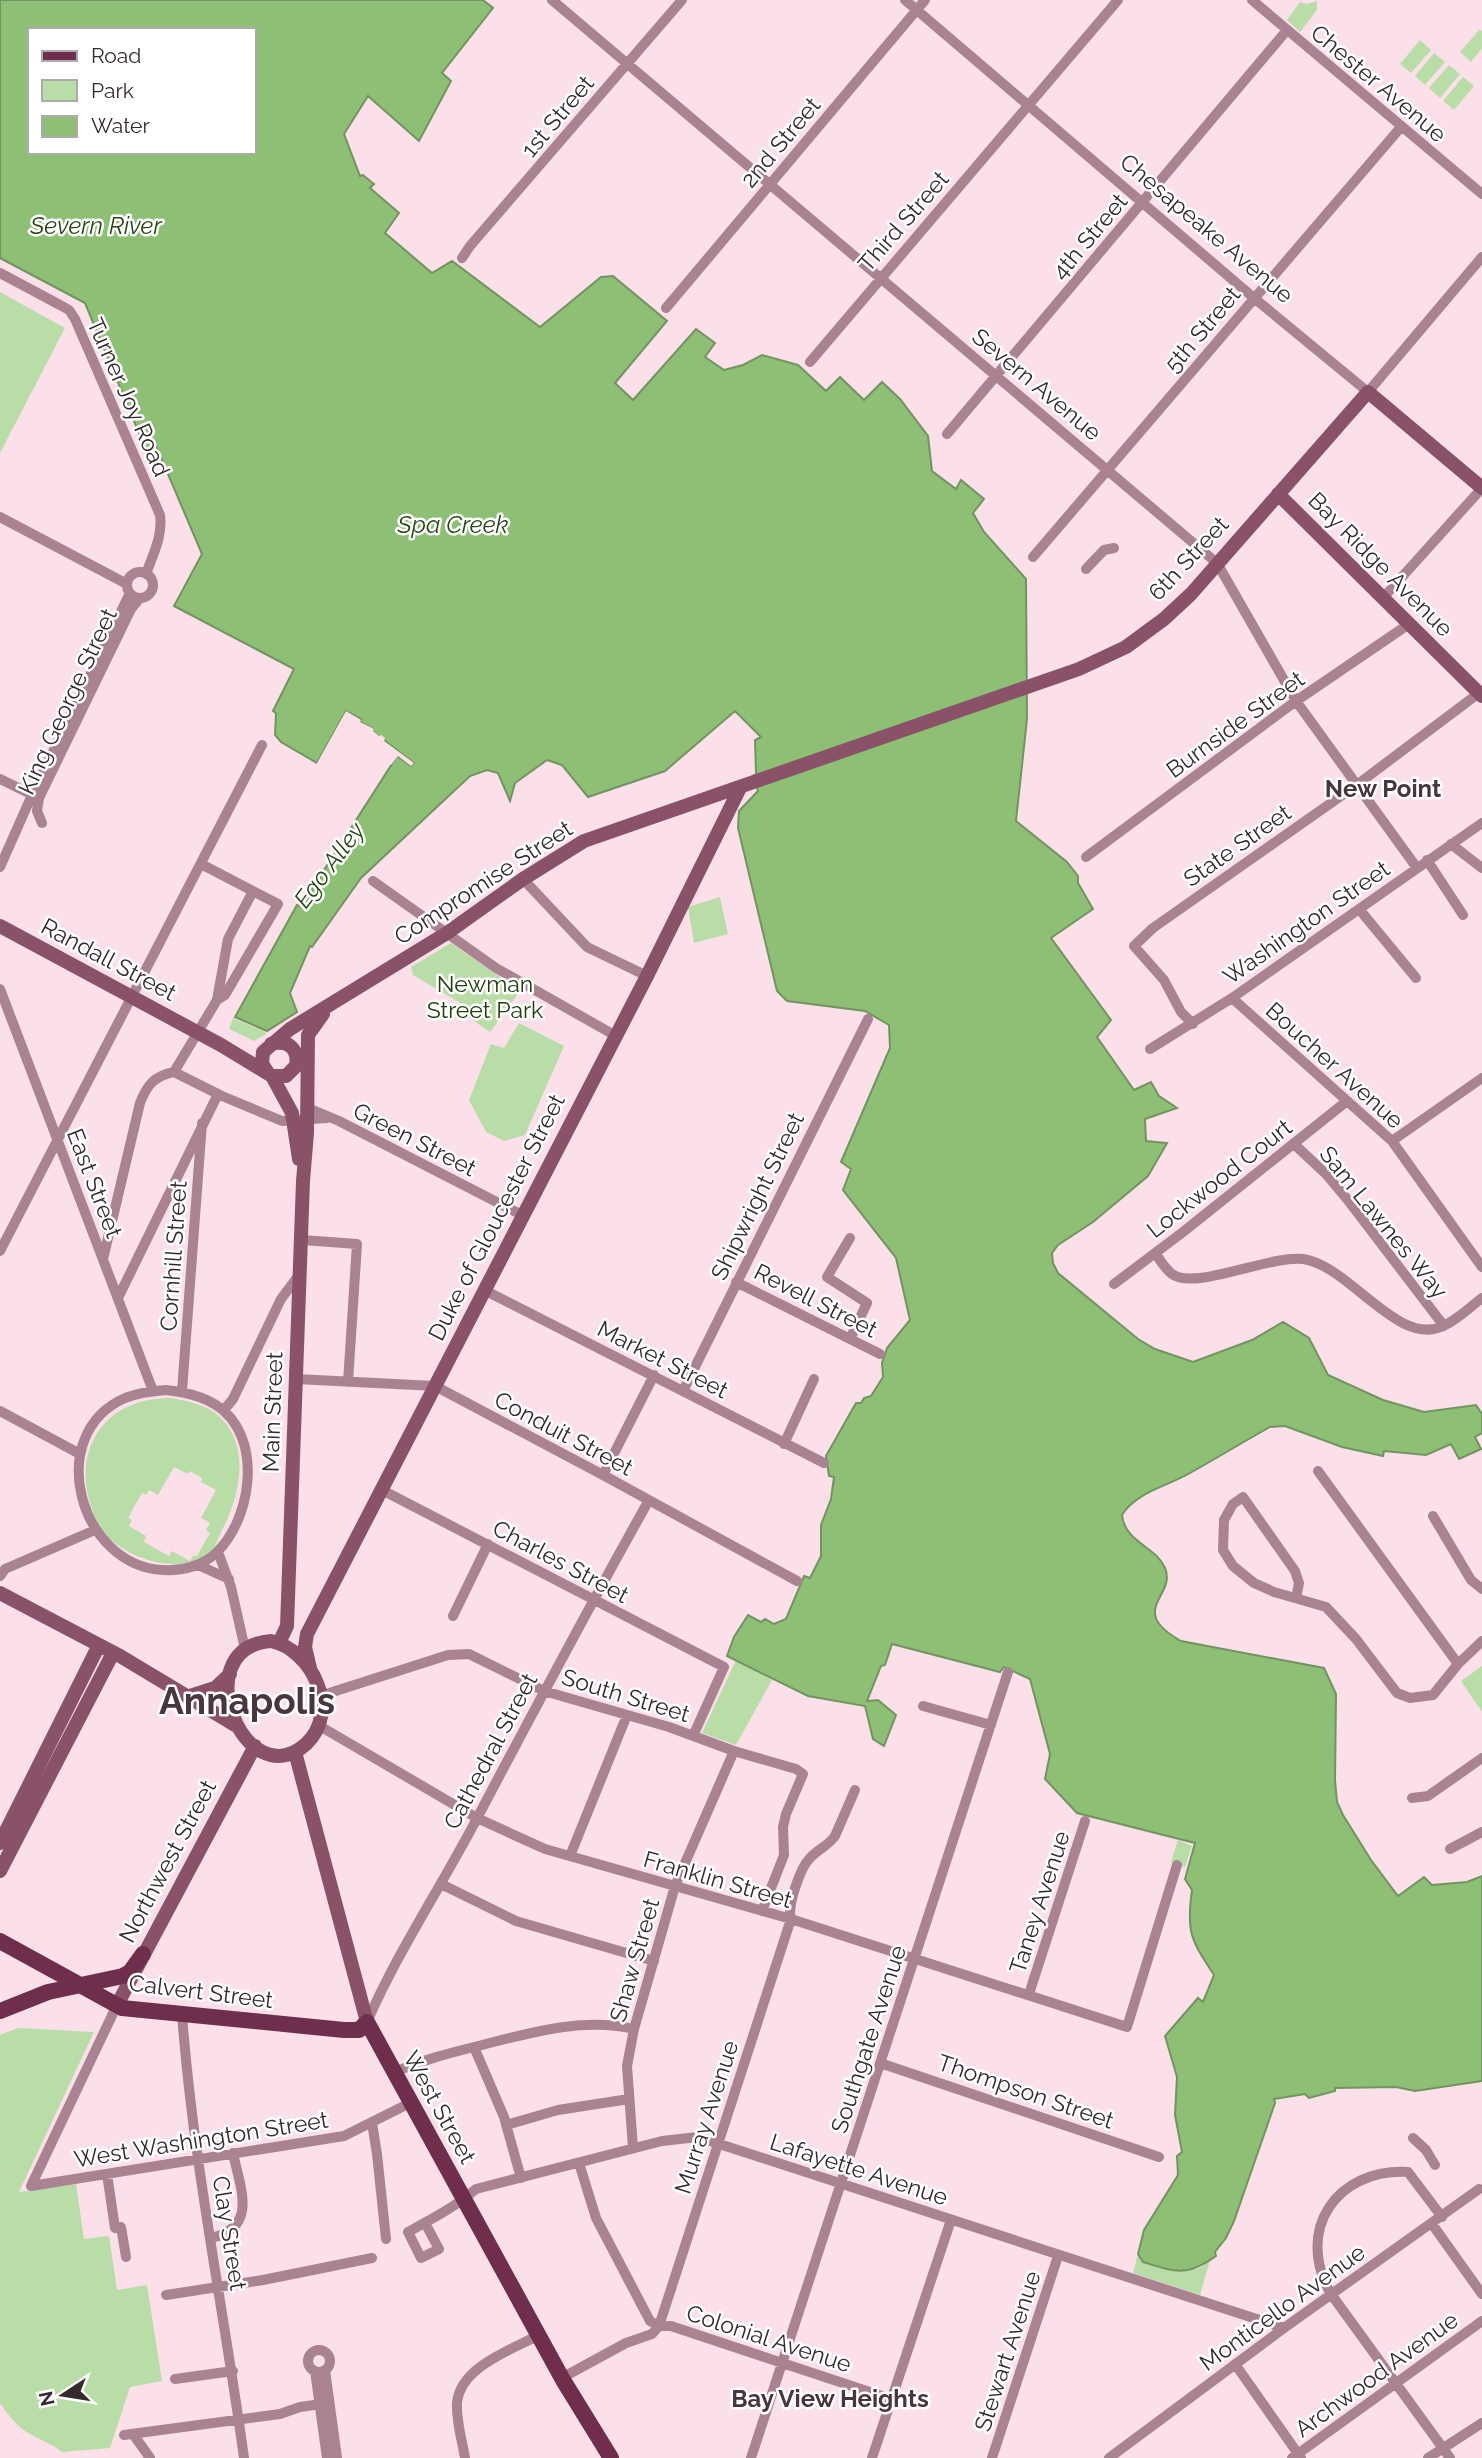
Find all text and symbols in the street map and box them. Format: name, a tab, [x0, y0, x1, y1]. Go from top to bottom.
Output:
street label: Chester Avenue	[1306, 19, 1452, 147]
legend	[28, 28, 256, 154]
text: Road	[91, 43, 141, 68]
street label: 1st Street	[515, 69, 599, 162]
text: Park	[91, 78, 134, 103]
street label: 2nd Street	[735, 91, 826, 193]
text: Water	[91, 113, 150, 138]
street label: Chesapeake Avenue	[1115, 148, 1299, 308]
street label: Third Street	[852, 165, 954, 277]
street label: 4th Street	[1045, 188, 1133, 284]
water label: Severn River	[29, 211, 162, 240]
street label: 5th Street	[1158, 281, 1246, 377]
street label: Turner Joy Road	[82, 314, 176, 480]
street label: Severn Avenue	[967, 322, 1107, 446]
street label: Bay Ridge Avenue	[1303, 486, 1459, 642]
water label: Spa Creek	[397, 510, 509, 539]
street label: 6th Street	[1142, 510, 1234, 605]
street label: King George Street	[12, 603, 122, 798]
street label: Burnside Street	[1161, 665, 1310, 783]
district label: New Point	[1325, 774, 1441, 803]
street label: State Street	[1178, 798, 1296, 892]
street label: Compromise Street	[389, 814, 577, 950]
water label: Ego Alley	[288, 816, 371, 913]
street label: Washington Street	[1218, 854, 1395, 989]
street label: Randall Street	[37, 912, 181, 1006]
park label: Newman Street Park	[427, 970, 543, 1023]
street label: Boucher Avenue	[1261, 996, 1409, 1134]
street label: Duke of Gloucester Street	[422, 1089, 570, 1345]
street label: Green Street	[349, 1097, 481, 1182]
street label: Shipwright Street	[705, 1108, 809, 1284]
street label: Lockwood Court	[1141, 1113, 1297, 1243]
street label: East Street	[62, 1125, 128, 1242]
street label: Sam Lawnes Way	[1314, 1140, 1454, 1304]
street label: Cornhill Street	[154, 1180, 192, 1332]
street label: Revell Street	[750, 1257, 882, 1343]
street label: Market Street	[593, 1315, 733, 1404]
street label: Main Street	[256, 1351, 288, 1473]
street label: Conduit Street	[490, 1385, 638, 1481]
street label: Charles Street	[488, 1514, 634, 1608]
street label: South Street	[559, 1663, 693, 1727]
street label: Cathedral Street	[437, 1668, 543, 1834]
district label: Annapolis	[159, 1679, 335, 1723]
street label: Northwest Street	[113, 1775, 221, 1947]
street label: Taney Avenue	[1003, 1827, 1075, 1977]
street label: Franklin Street	[641, 1845, 796, 1913]
street label: Shaw Street	[603, 1895, 665, 2025]
street label: Southgate Avenue	[825, 1942, 911, 2136]
street label: Calvert Street	[127, 1969, 275, 2013]
street label: Murray Avenue	[668, 2037, 744, 2197]
street label: West Street	[398, 2046, 482, 2168]
street label: Thompson Street	[934, 2048, 1118, 2134]
street label: West Washington Street	[72, 2106, 330, 2172]
street label: Lafayette Avenue	[767, 2127, 951, 2211]
street label: Clay Street	[208, 2174, 252, 2293]
street label: Monticello Avenue	[1194, 2238, 1370, 2376]
street label: Stewart Avenue	[968, 2267, 1046, 2435]
street label: Colonial Avenue	[683, 2299, 855, 2377]
street label: Archwood Avenue	[1289, 2306, 1463, 2442]
north arrow	[28, 2360, 98, 2430]
district label: Bay View Heights	[731, 2384, 929, 2413]
text: N	[34, 2389, 59, 2408]

